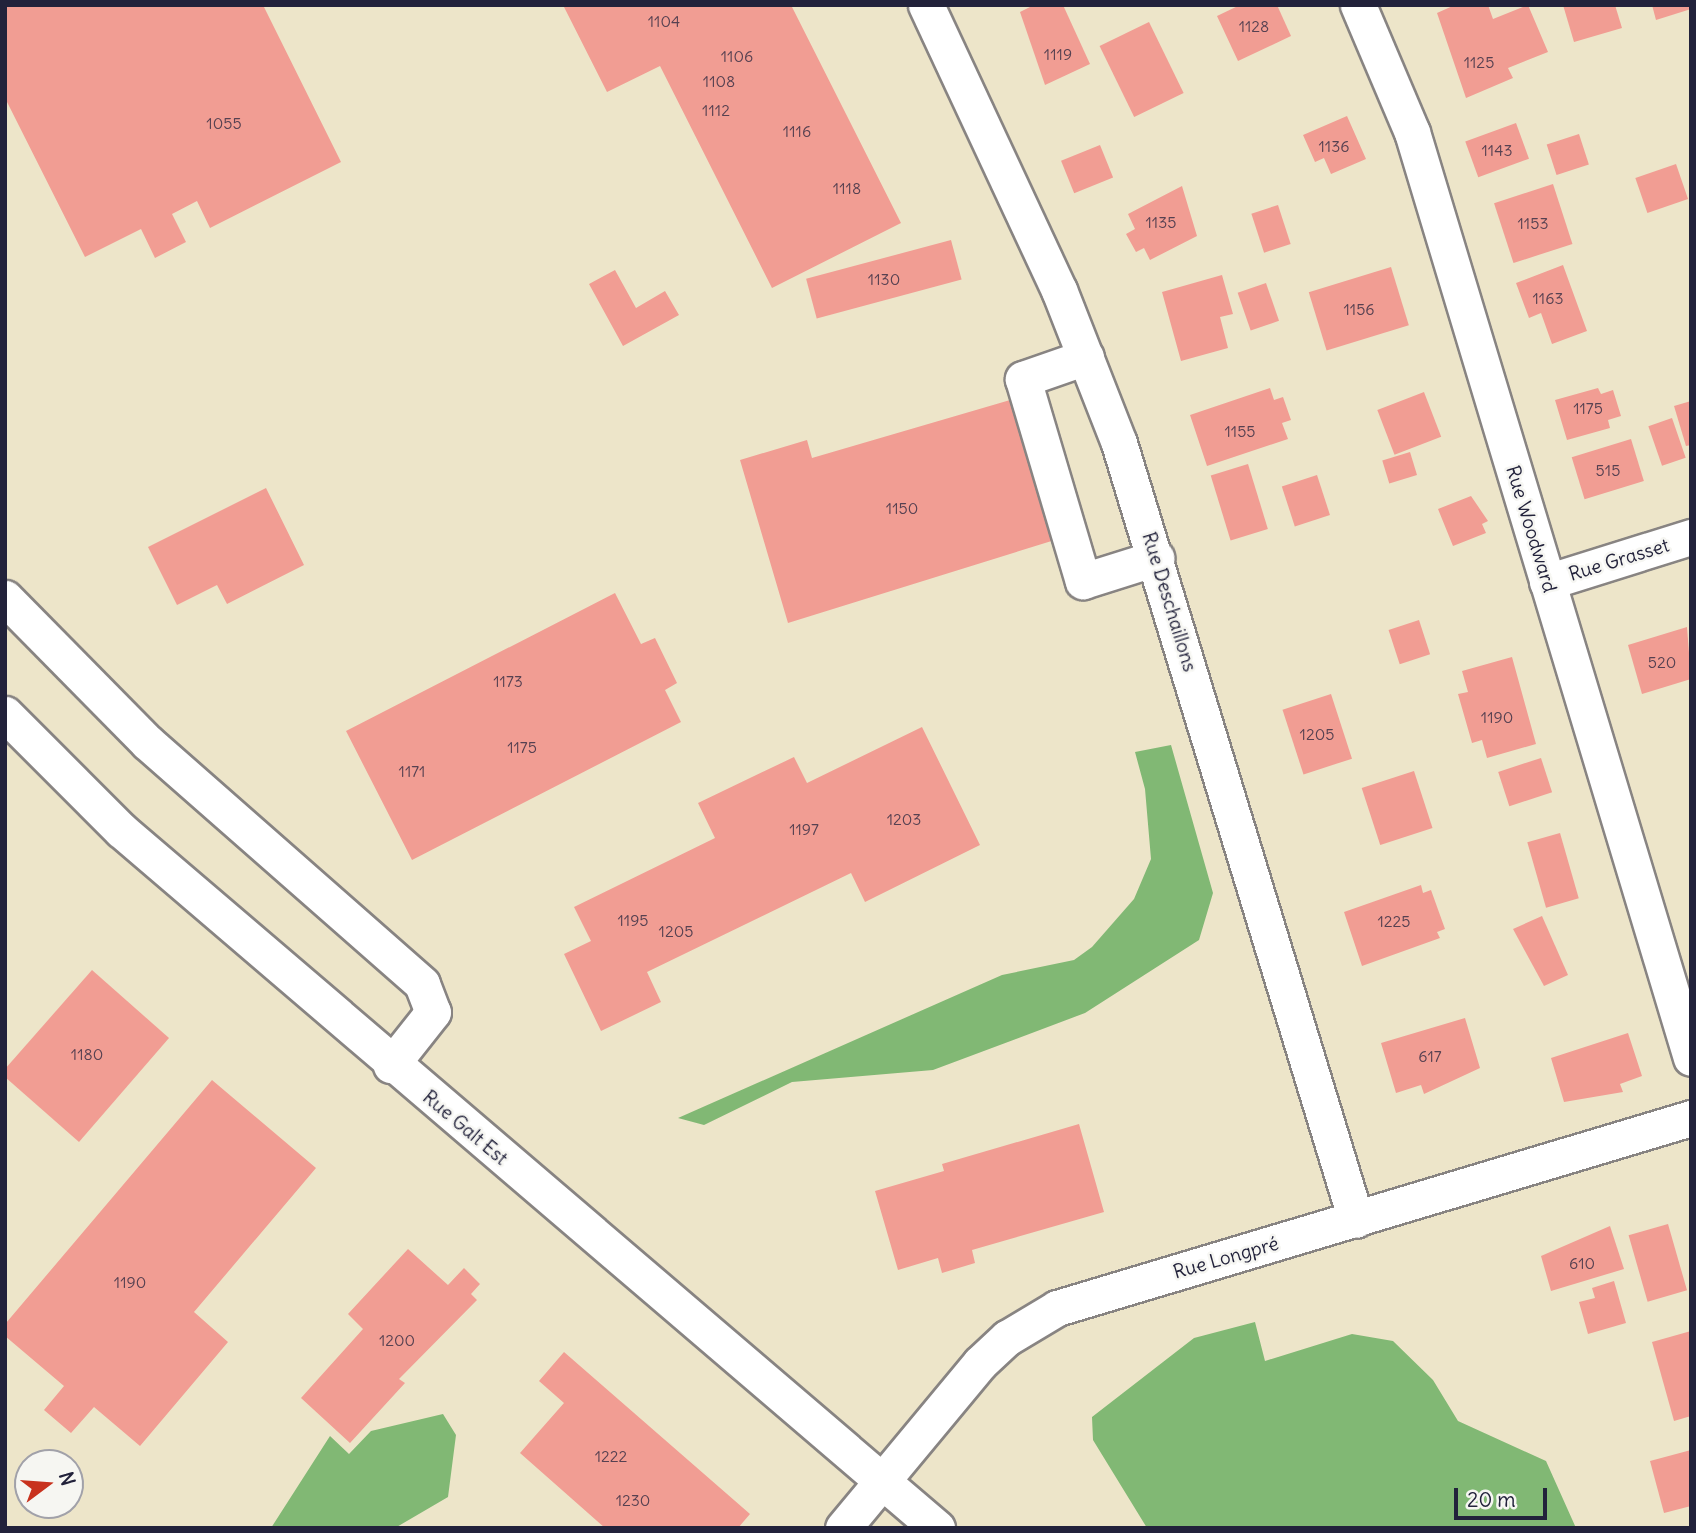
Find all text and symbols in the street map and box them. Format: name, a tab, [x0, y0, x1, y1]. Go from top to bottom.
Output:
house number: 1104	[648, 11, 680, 31]
house number: 1128	[1239, 16, 1269, 36]
house number: 1119	[1044, 44, 1072, 64]
house number: 1106	[721, 46, 753, 66]
house number: 1125	[1464, 52, 1494, 72]
house number: 1108	[703, 71, 735, 91]
house number: 1112	[702, 100, 730, 120]
house number: 1055	[206, 113, 242, 133]
house number: 1116	[783, 121, 811, 141]
house number: 1136	[1318, 136, 1350, 156]
house number: 1143	[1481, 140, 1513, 160]
house number: 1118	[833, 178, 861, 198]
house number: 1135	[1146, 212, 1176, 232]
house number: 1153	[1518, 213, 1548, 233]
house number: 1130	[868, 269, 900, 289]
house number: 1163	[1532, 288, 1564, 308]
house number: 1156	[1343, 299, 1375, 319]
house number: 1175	[1573, 398, 1603, 418]
house number: 1155	[1224, 421, 1256, 441]
house number: 515	[1596, 460, 1620, 480]
street label: Rue Woodward	[1501, 463, 1561, 595]
house number: 1150	[886, 498, 918, 518]
street label: Rue Deschaillons	[1137, 529, 1201, 675]
street label: Rue Grasset	[1566, 534, 1672, 586]
house number: 520	[1648, 652, 1676, 672]
house number: 1173	[493, 671, 523, 691]
house number: 1190	[1481, 707, 1513, 727]
house number: 1205	[1300, 724, 1334, 744]
house number: 1175	[507, 737, 537, 757]
house number: 1171	[399, 761, 425, 781]
house number: 1203	[887, 809, 921, 829]
house number: 1197	[789, 819, 819, 839]
house number: 1195	[617, 910, 649, 930]
house number: 1225	[1377, 911, 1411, 931]
house number: 1205	[659, 921, 693, 941]
house number: 1180	[71, 1044, 103, 1064]
house number: 617	[1418, 1046, 1442, 1066]
street label: Rue Galt Est	[418, 1086, 512, 1170]
street label: Rue Longpré	[1171, 1232, 1281, 1284]
house number: 610	[1569, 1253, 1595, 1273]
house number: 1190	[114, 1272, 146, 1292]
house number: 1200	[379, 1330, 415, 1350]
house number: 1222	[595, 1446, 627, 1466]
north arrow	[14, 1449, 84, 1519]
text: N	[54, 1469, 81, 1488]
scale bar	[1458, 1474, 1551, 1518]
text: 20 m	[1467, 1486, 1516, 1513]
house number: 1230	[616, 1490, 650, 1510]

